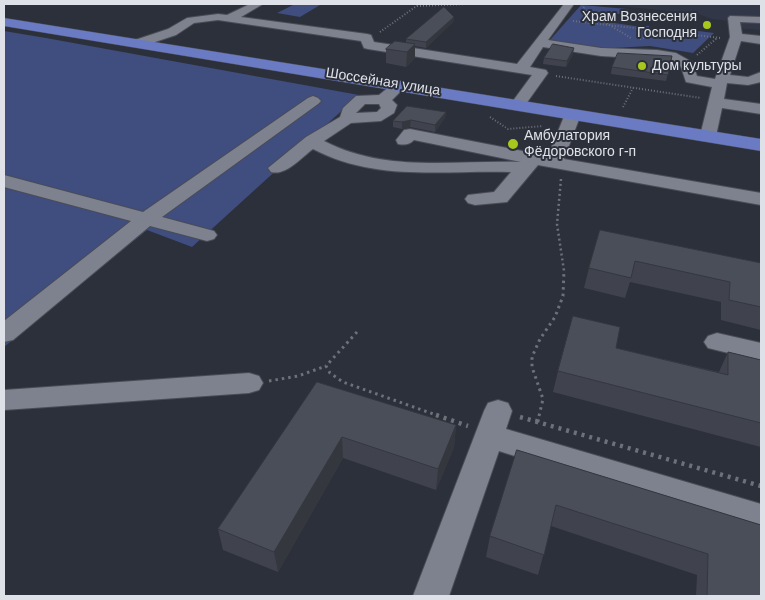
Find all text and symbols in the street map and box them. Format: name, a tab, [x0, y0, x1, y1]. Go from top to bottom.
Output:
place label: Храм Вознесения Господня	[582, 9, 697, 41]
marker: Храм Вознесения Господня	[701, 19, 713, 31]
place label: Дом культуры	[652, 58, 742, 74]
marker: Дом культуры	[636, 60, 648, 72]
street label: Шоссейная улица	[325, 65, 441, 99]
place label: Амбулатория Фёдоровского г-п	[524, 128, 636, 160]
marker: Амбулатория Фёдоровского г-п	[506, 137, 520, 151]

